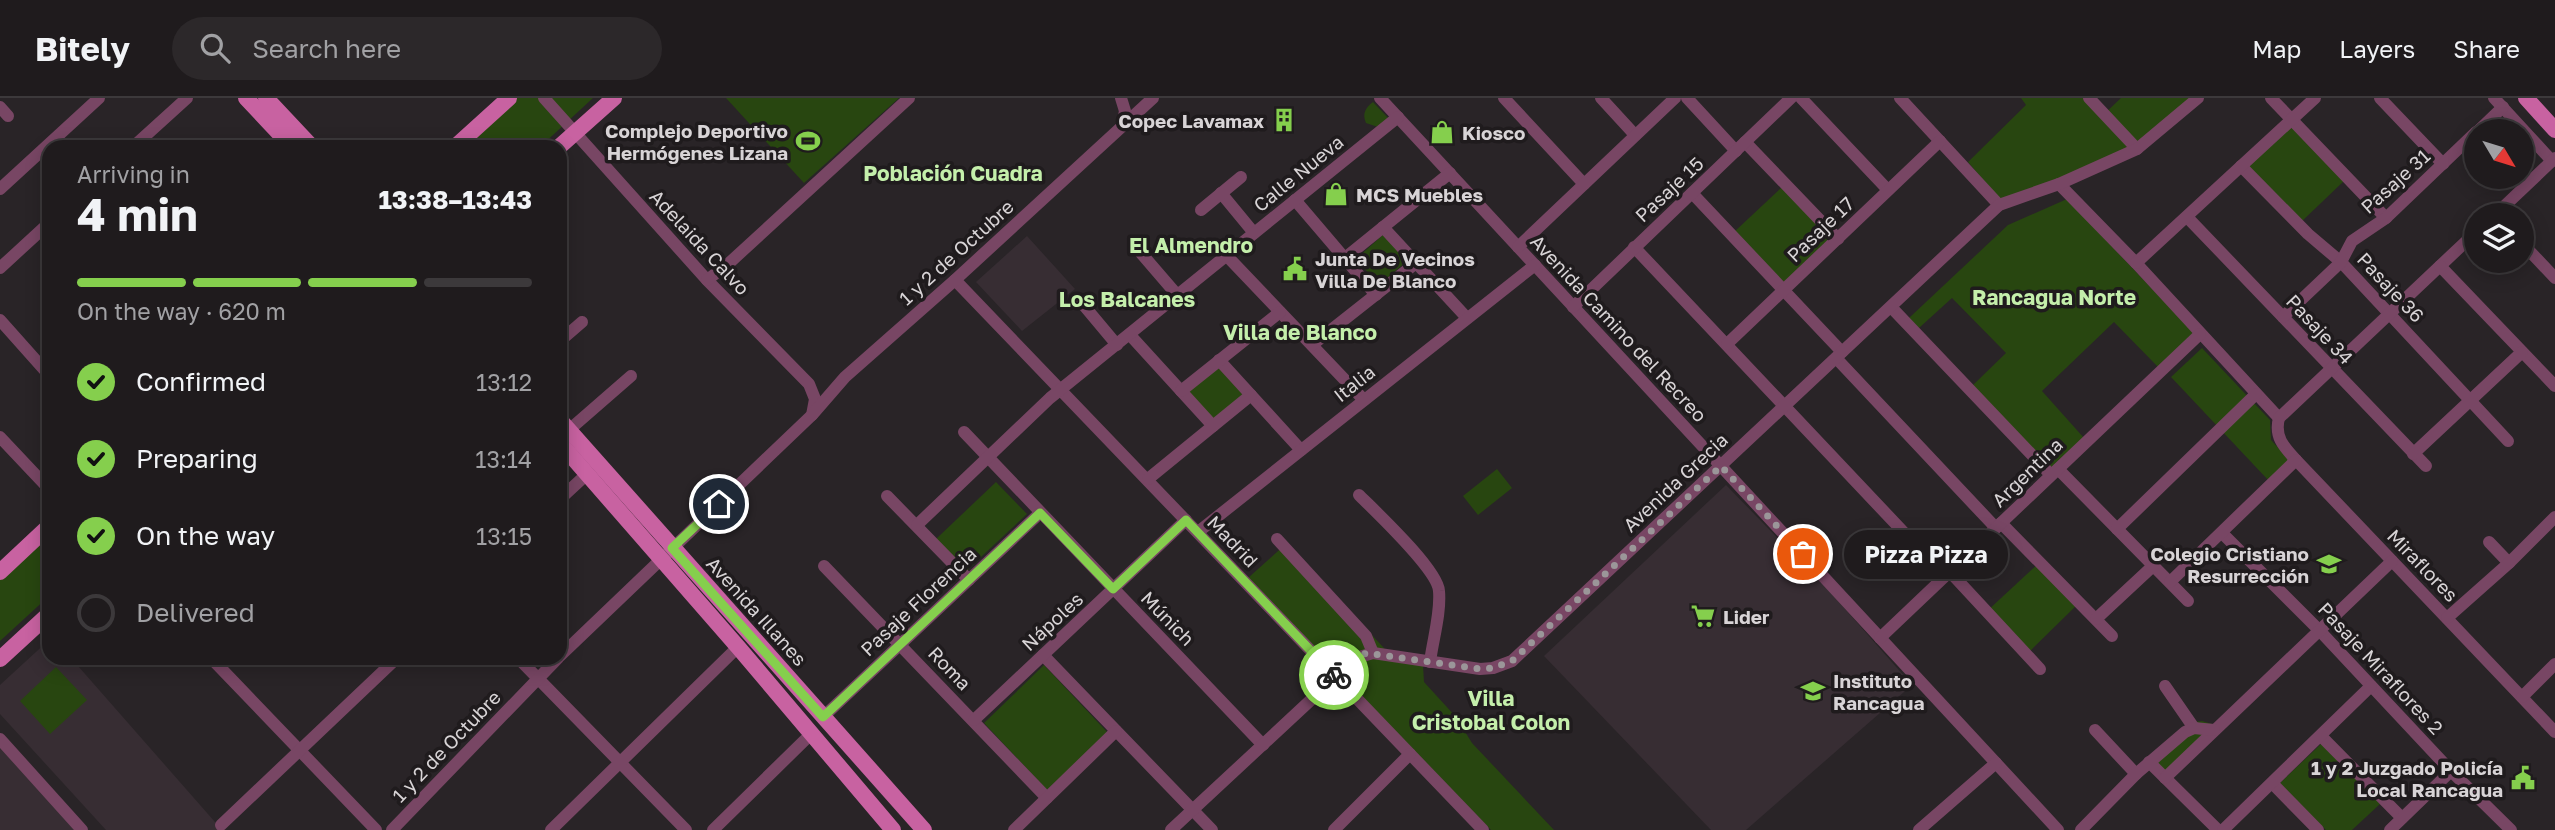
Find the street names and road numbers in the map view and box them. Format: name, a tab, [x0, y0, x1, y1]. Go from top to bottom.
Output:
street label: Calle Nueva	[1248, 130, 1348, 216]
street label: Pasaje 31	[2356, 144, 2434, 218]
street label: Pasaje 15	[1630, 152, 1708, 226]
street label: Adelaida Calvo	[645, 185, 755, 299]
street label: Pasaje 17	[1782, 192, 1858, 266]
street label: 1 y 2 de Octubre	[894, 195, 1018, 309]
street label: Avenida Camino del Recreo	[1526, 230, 1712, 426]
street label: Pasaje 36	[2353, 247, 2429, 327]
street label: Pasaje 34	[2282, 289, 2358, 369]
street label: Italia	[1329, 360, 1379, 406]
street label: Avenida Grecia	[1618, 428, 1732, 536]
street label: Argentina	[1987, 433, 2067, 511]
street label: Madrid	[1203, 510, 1263, 572]
street label: Miraflores	[2383, 524, 2463, 606]
street label: Pasaje Florencia	[856, 542, 980, 660]
street label: Avenida Illanes	[702, 552, 812, 670]
street label: Múnich	[1137, 586, 1199, 650]
street label: Nápoles	[1017, 587, 1087, 655]
street label: Pasaje Miraflores 2	[2314, 597, 2448, 739]
street label: Roma	[924, 641, 976, 695]
street label: 1 y 2 de Octubre	[387, 685, 505, 807]

